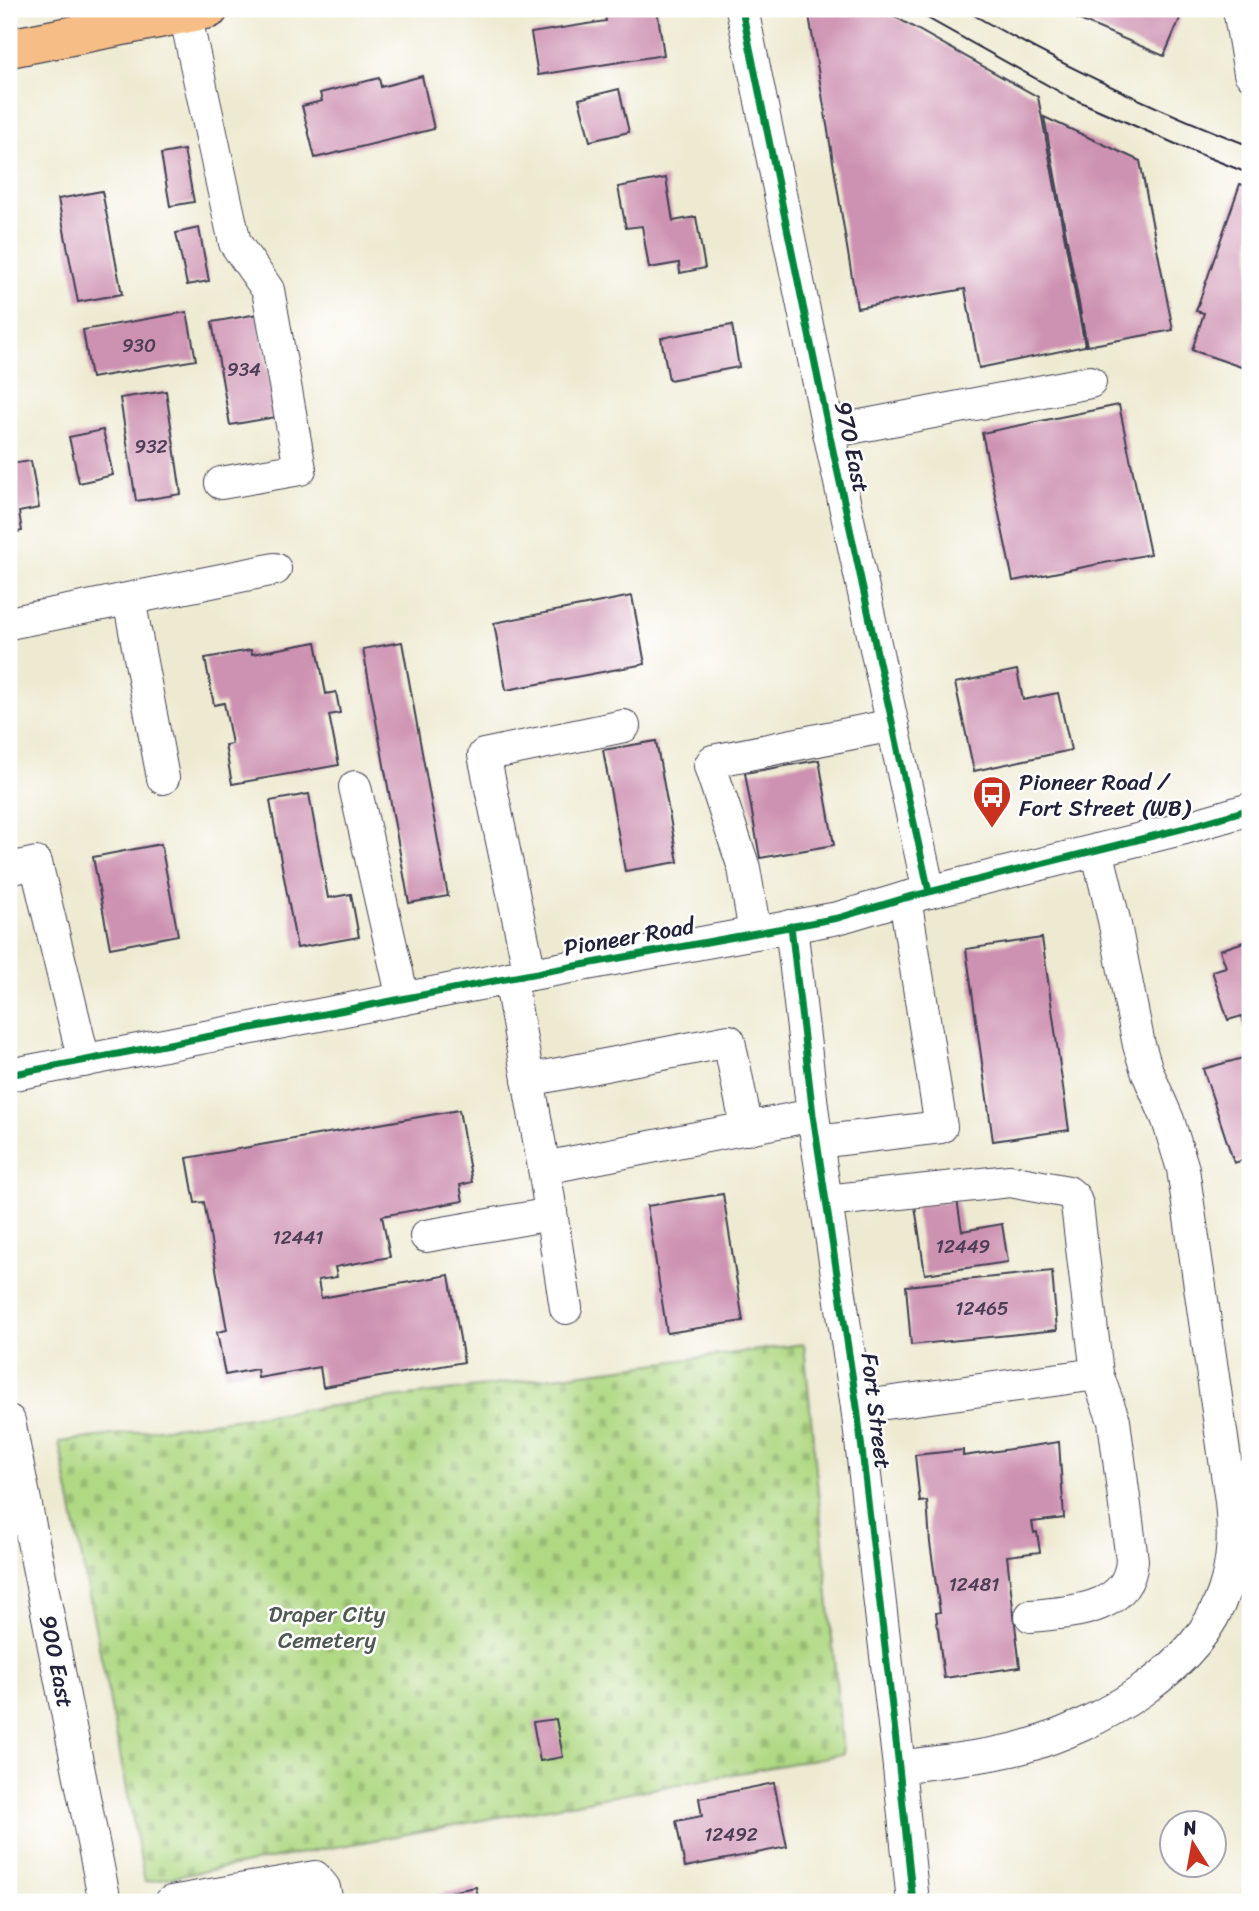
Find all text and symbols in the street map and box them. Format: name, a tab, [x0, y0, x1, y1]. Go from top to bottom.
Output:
house number: 930	[122, 329, 156, 362]
house number: 934	[227, 353, 261, 386]
street label: 970 East	[822, 397, 882, 497]
house number: 932	[134, 430, 168, 463]
place label: Pioneer Road / Fort Street (WB)	[1019, 762, 1192, 829]
bus stop icon: Pioneer Road / Fort Street (WB)	[971, 774, 1013, 829]
street label: Pioneer Road	[560, 905, 699, 969]
house number: 12441	[272, 1221, 324, 1254]
house number: 12449	[936, 1230, 990, 1263]
house number: 12465	[955, 1292, 1009, 1325]
street label: Fort Street	[849, 1351, 903, 1471]
house number: 12481	[949, 1568, 999, 1601]
park label: Draper City Cemetery	[269, 1594, 385, 1661]
street label: 900 East	[28, 1611, 86, 1711]
north arrow	[1158, 1810, 1228, 1880]
text: N	[1179, 1810, 1200, 1845]
house number: 12492	[704, 1818, 758, 1851]

